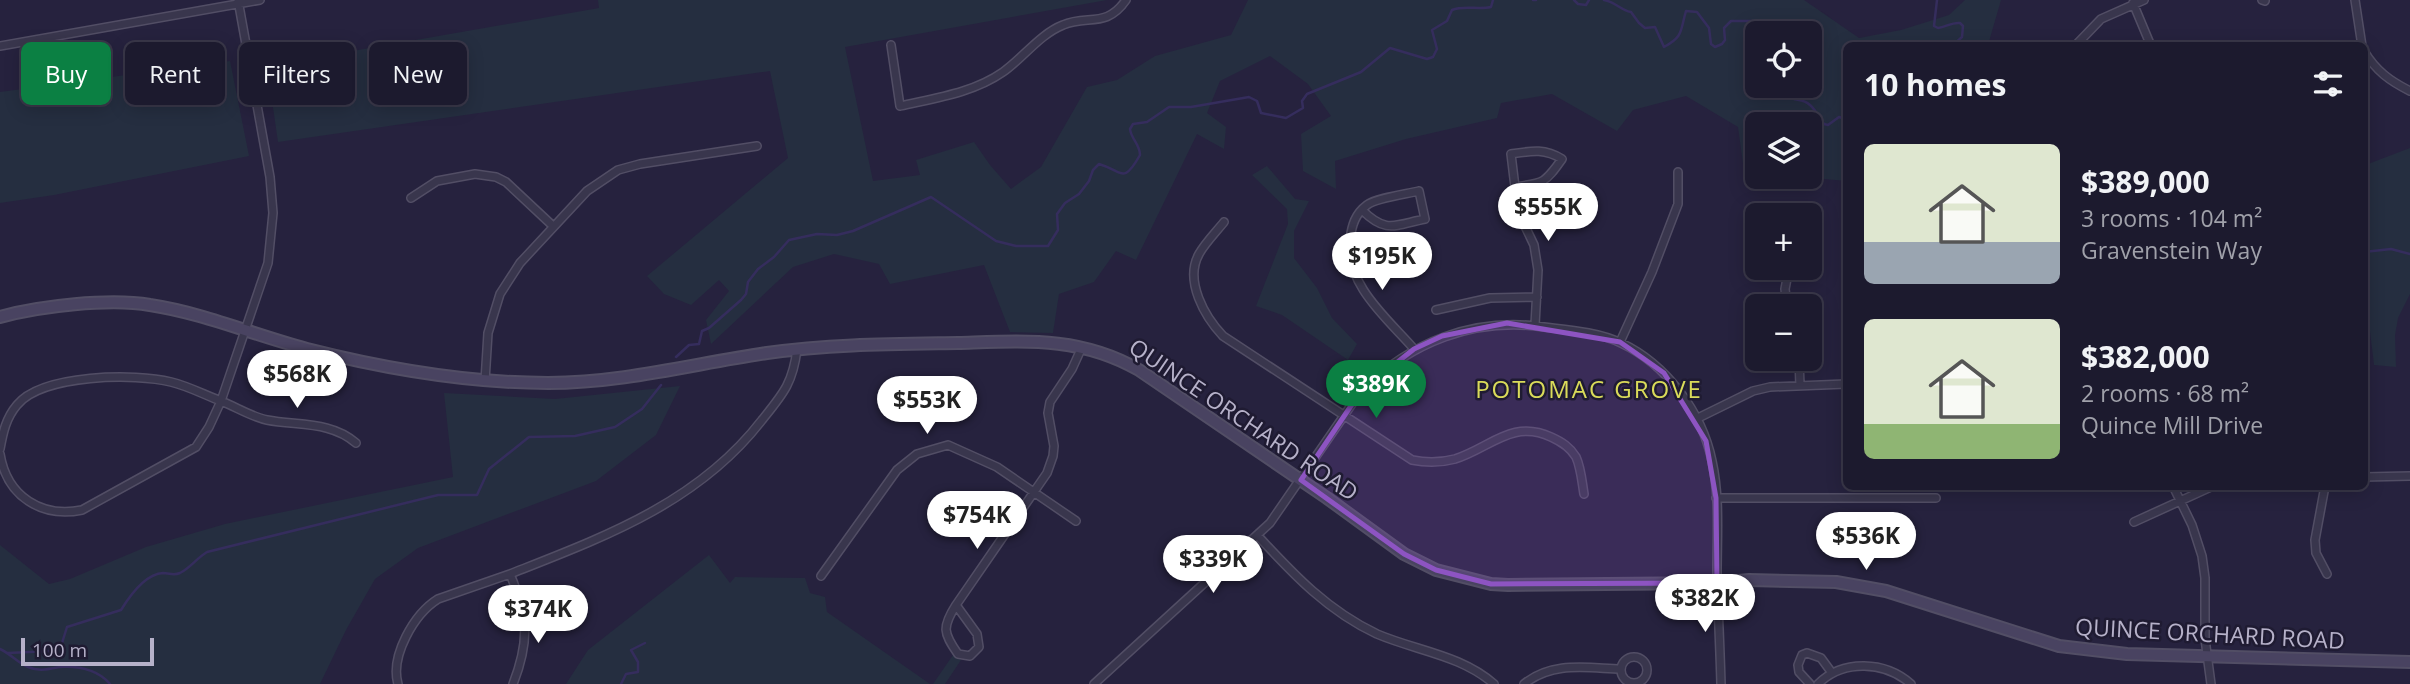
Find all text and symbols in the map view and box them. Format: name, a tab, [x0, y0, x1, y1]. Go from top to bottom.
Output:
map controls	[1745, 21, 1822, 371]
button: locate	[1745, 21, 1822, 98]
chip: Buy	[21, 42, 111, 105]
chip: Rent	[125, 42, 225, 105]
chip: Filters	[239, 42, 355, 105]
chip: New	[369, 42, 467, 105]
text: 10 homes	[1864, 64, 2007, 105]
icon: filters	[2309, 65, 2347, 103]
button: layers	[1745, 112, 1822, 189]
text: $389,000	[2081, 161, 2210, 202]
icon: home	[1920, 172, 2004, 256]
pin: $555K	[1499, 184, 1597, 243]
text: $555K	[1514, 190, 1582, 222]
text: 3 rooms · 104 m²	[2081, 202, 2262, 234]
button: +	[1745, 203, 1822, 280]
pin: $195K	[1333, 232, 1431, 292]
text: Gravenstein Way	[2081, 234, 2262, 266]
text: $195K	[1348, 239, 1416, 271]
button: −	[1745, 294, 1822, 371]
street label: QUINCE ORCHARD ROAD	[1123, 330, 1365, 508]
text: $382,000	[2081, 336, 2210, 377]
icon: home	[1920, 347, 2004, 431]
pin: $568K	[248, 350, 346, 410]
text: $568K	[263, 357, 331, 389]
pin: $389K	[1327, 360, 1425, 420]
text: $389K	[1342, 367, 1410, 399]
district label: POTOMAC GROVE	[1475, 372, 1703, 405]
pin: $553K	[878, 376, 976, 436]
text: 2 rooms · 68 m²	[2081, 377, 2249, 409]
text: $553K	[893, 383, 961, 415]
text: Quince Mill Drive	[2081, 409, 2263, 441]
pin: $754K	[928, 491, 1026, 551]
text: $754K	[943, 498, 1011, 530]
pin: $536K	[1817, 512, 1915, 572]
text: $536K	[1832, 519, 1900, 551]
pin: $339K	[1164, 536, 1262, 595]
text: $339K	[1179, 542, 1247, 574]
pin: $382K	[1656, 574, 1754, 634]
text: $382K	[1671, 581, 1739, 613]
pin: $374K	[489, 586, 587, 645]
text: $374K	[504, 592, 572, 624]
street label: QUINCE ORCHARD ROAD	[2074, 610, 2346, 656]
scale bar	[21, 635, 154, 667]
text: 100 m	[32, 637, 87, 663]

